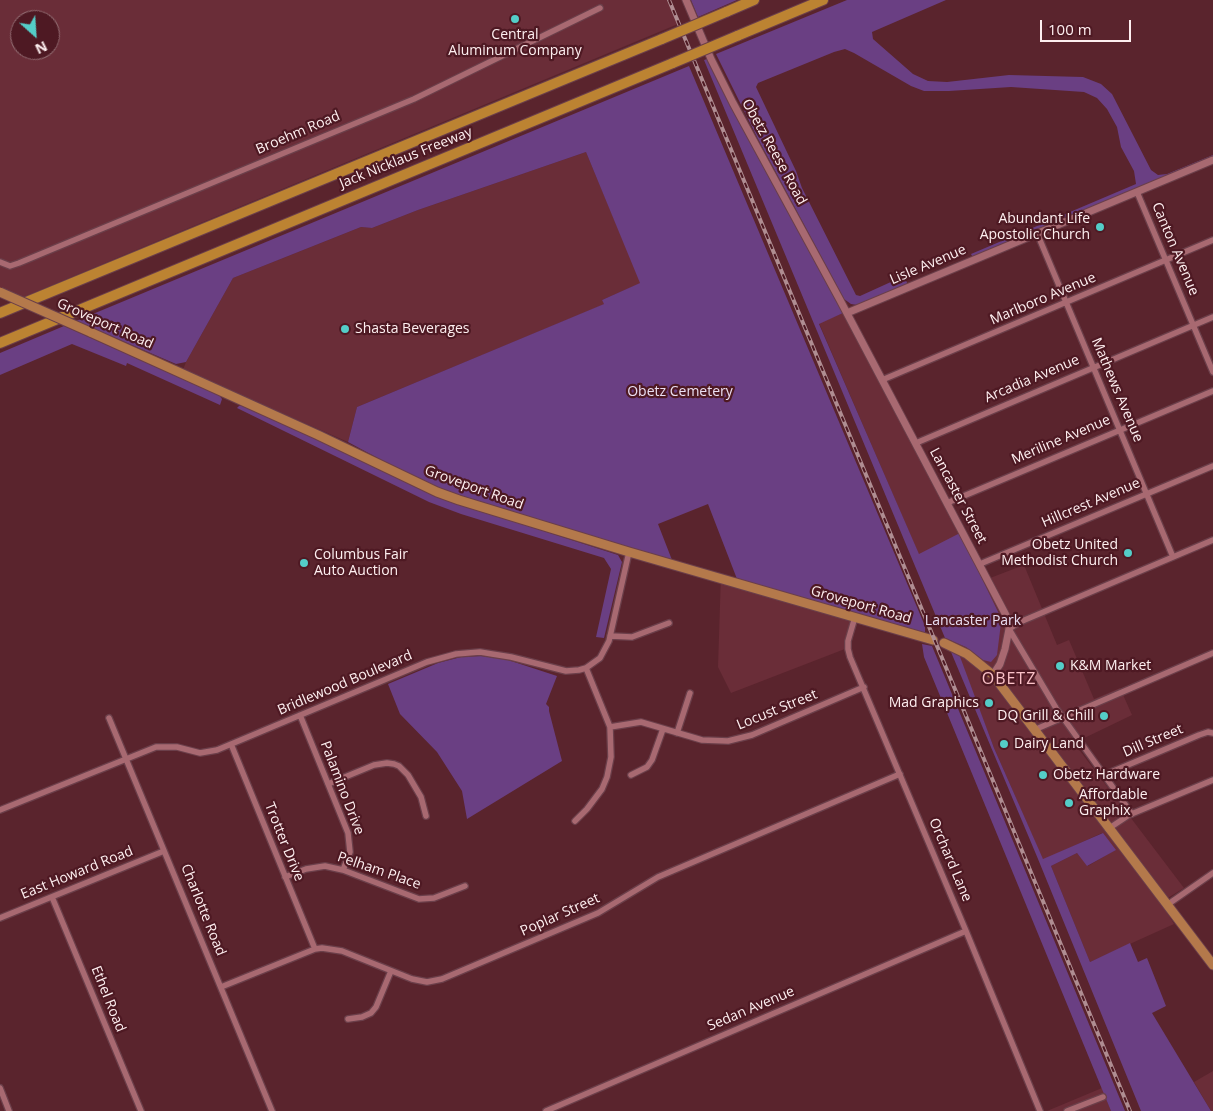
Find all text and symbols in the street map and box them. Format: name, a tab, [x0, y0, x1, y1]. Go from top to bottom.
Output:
north arrow	[10, 10, 60, 60]
scale bar	[1043, 10, 1134, 42]
marker: Central Aluminum Company	[509, 13, 521, 25]
text: 100 m	[1048, 19, 1092, 39]
place label: Central Aluminum Company	[448, 27, 582, 59]
text: N	[32, 37, 51, 59]
street label: Obetz Reese Road	[738, 96, 810, 208]
street label: Broehm Road	[253, 108, 343, 158]
street label: Jack Nicklaus Freeway	[337, 124, 475, 192]
street label: Canton Avenue	[1148, 200, 1202, 298]
place label: Abundant Life Apostolic Church	[980, 211, 1090, 243]
marker: Abundant Life Apostolic Church	[1094, 221, 1106, 233]
street label: Lisle Avenue	[887, 241, 969, 289]
street label: Marlboro Avenue	[988, 269, 1098, 329]
street label: Groveport Road	[54, 295, 156, 353]
place label: Shasta Beverages	[355, 321, 470, 337]
marker: Shasta Beverages	[339, 323, 351, 335]
street label: Mathews Avenue	[1087, 335, 1147, 445]
street label: Arcadia Avenue	[982, 351, 1082, 407]
park label: Obetz Cemetery	[627, 384, 733, 400]
street label: Meriline Avenue	[1009, 412, 1113, 468]
street label: Lancaster Street	[926, 445, 990, 547]
street label: Groveport Road	[422, 462, 526, 514]
street label: Hillcrest Avenue	[1039, 475, 1143, 531]
place label: Obetz United Methodist Church	[1001, 537, 1118, 570]
place label: Columbus Fair Auto Auction	[314, 547, 408, 580]
marker: Obetz United Methodist Church	[1122, 547, 1134, 559]
marker: Columbus Fair Auto Auction	[298, 557, 310, 569]
street label: Groveport Road	[809, 583, 913, 627]
park label: Lancaster Park	[925, 613, 1021, 629]
street label: Bridlewood Boulevard	[275, 647, 415, 719]
place label: K&M Market	[1070, 658, 1151, 674]
marker: K&M Market	[1054, 660, 1066, 672]
district label: OBETZ	[981, 669, 1037, 689]
street label: Locust Street	[734, 686, 820, 734]
place label: Mad Graphics	[889, 695, 979, 711]
marker: Mad Graphics	[983, 697, 995, 709]
place label: DQ Grill & Chill	[997, 708, 1094, 724]
marker: DQ Grill & Chill	[1098, 710, 1110, 722]
street label: Dill Street	[1120, 721, 1186, 761]
place label: Dairy Land	[1014, 736, 1084, 752]
marker: Dairy Land	[998, 738, 1010, 750]
street label: Palamino Drive	[316, 739, 368, 837]
place label: Obetz Hardware	[1053, 767, 1160, 783]
marker: Obetz Hardware	[1037, 769, 1049, 781]
place label: Affordable Graphix	[1079, 787, 1148, 820]
marker: Affordable Graphix	[1063, 797, 1075, 809]
street label: Trotter Drive	[261, 800, 307, 884]
street label: Orchard Lane	[925, 816, 975, 904]
street label: East Howard Road	[18, 843, 136, 903]
street label: Pelham Place	[335, 849, 423, 893]
street label: Charlotte Road	[177, 862, 229, 958]
street label: Poplar Street	[518, 890, 602, 940]
street label: Ethel Road	[87, 963, 129, 1035]
street label: Sedan Avenue	[705, 983, 797, 1035]

